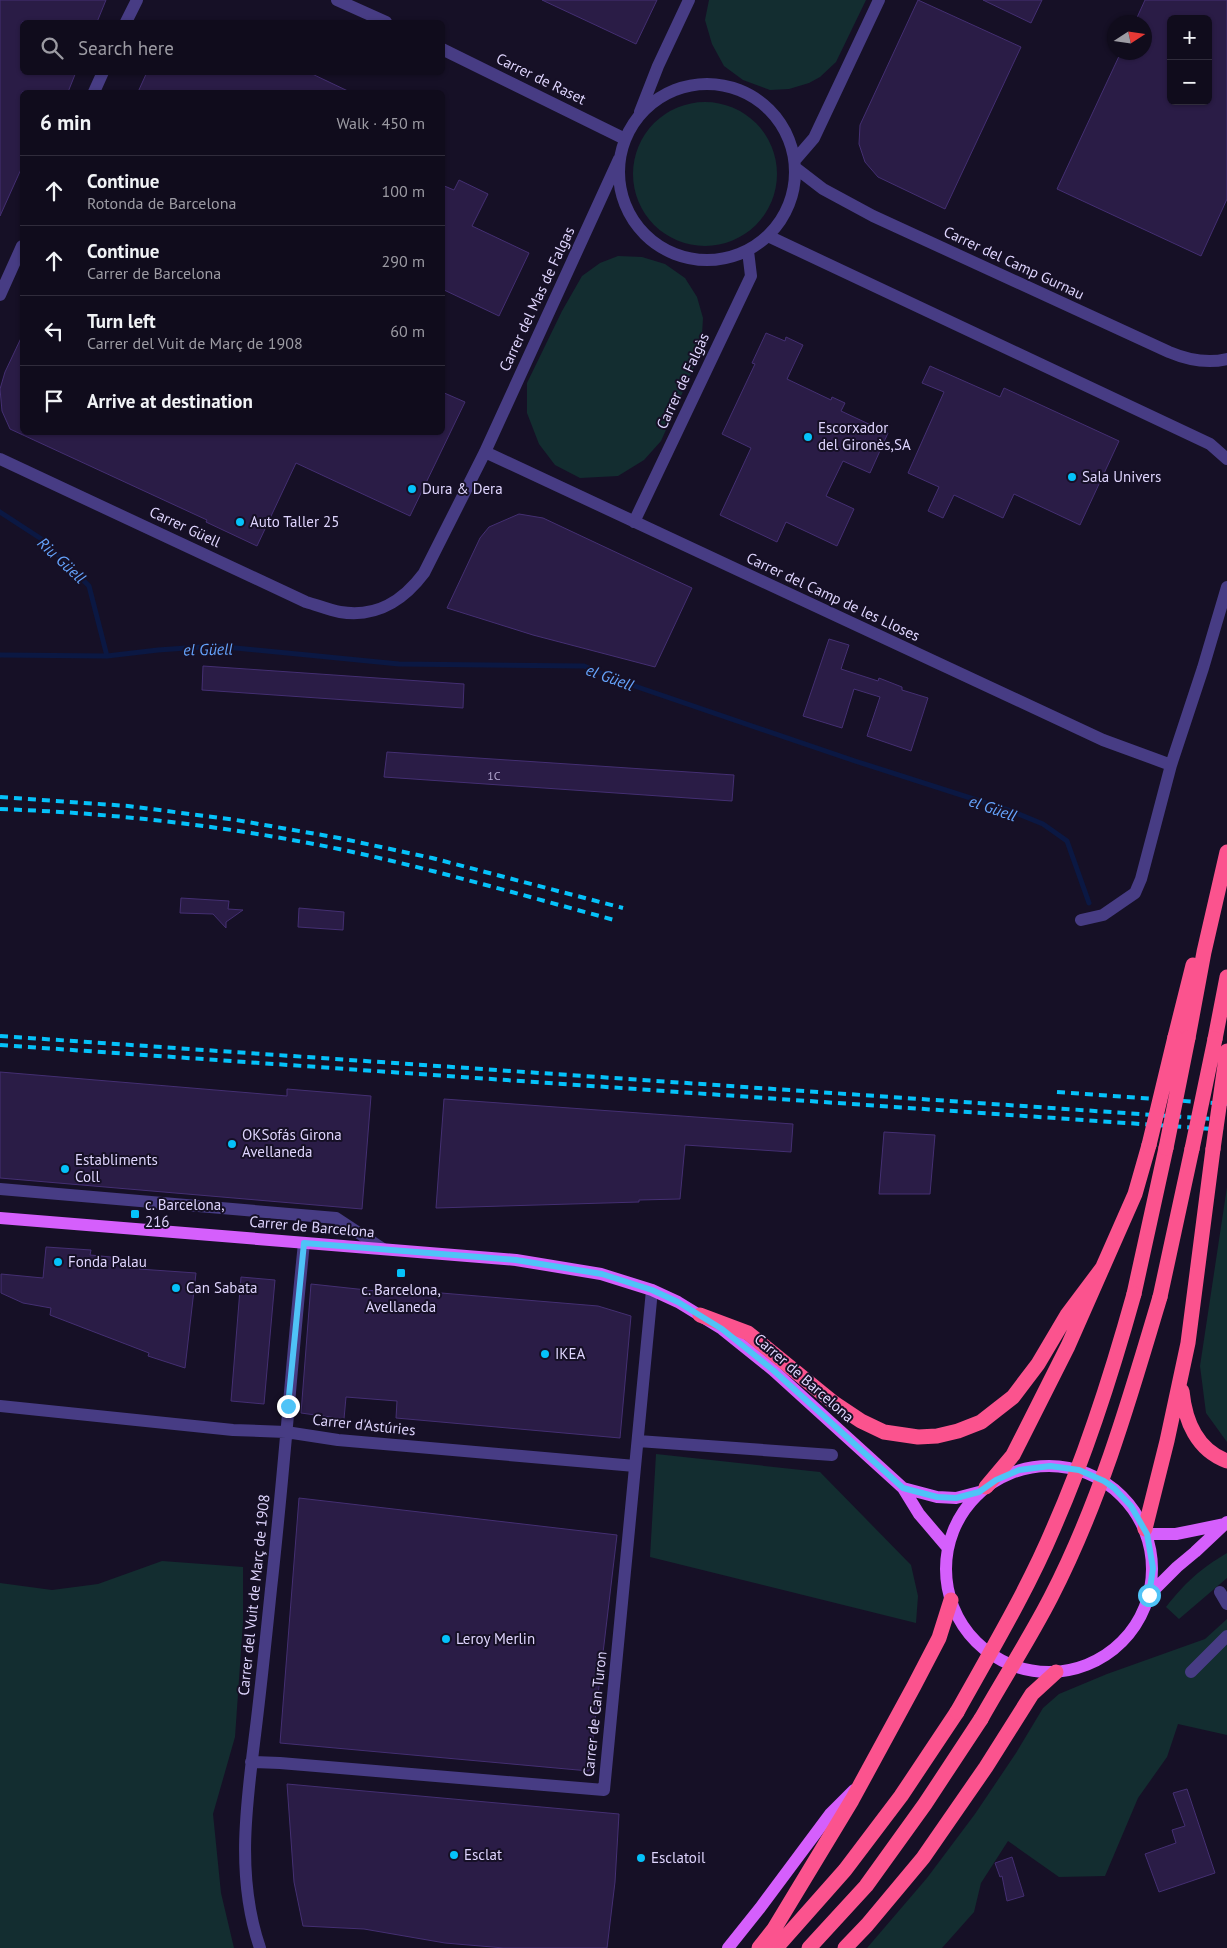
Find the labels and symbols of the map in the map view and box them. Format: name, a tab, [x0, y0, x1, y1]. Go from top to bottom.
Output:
north arrow	[1107, 15, 1152, 60]
street label: Carrer de Raset	[493, 49, 589, 108]
street label: Carrer del Camp Gurnau	[941, 222, 1088, 303]
street label: Carrer del Mas de Falgas	[495, 223, 578, 374]
street label: Carrer de Falgàs	[652, 330, 713, 432]
place label: Escorxador del Gironès,SA	[818, 418, 911, 454]
marker: Escorxador del Gironès,SA	[802, 431, 814, 443]
place label: Sala Univers	[1082, 467, 1161, 486]
marker: Sala Univers	[1066, 471, 1078, 483]
place label: Dura & Dera	[422, 479, 503, 498]
marker: Dura & Dera	[406, 483, 418, 495]
street label: Carrer Güell	[147, 502, 224, 552]
place label: Auto Taller 25	[250, 512, 339, 531]
marker: Auto Taller 25	[234, 516, 246, 528]
water label: Riu Güell	[34, 533, 91, 588]
street label: Carrer del Camp de les Lloses	[743, 548, 923, 645]
water label: el Güell	[183, 639, 234, 659]
water label: el Güell	[583, 659, 637, 695]
house number: 1C	[487, 768, 501, 783]
water label: el Güell	[966, 790, 1020, 826]
place label: OKSofás Girona Avellaneda	[242, 1125, 342, 1161]
marker: OKSofás Girona Avellaneda	[226, 1138, 238, 1150]
place label: Establiments Coll	[75, 1150, 158, 1186]
marker: Establiments Coll	[59, 1163, 71, 1175]
place label: c. Barcelona, 216	[145, 1195, 225, 1231]
marker: c. Barcelona, 216	[129, 1208, 141, 1220]
street label: Carrer de Barcelona	[249, 1212, 376, 1241]
place label: Fonda Palau	[68, 1252, 147, 1271]
marker: Fonda Palau	[52, 1256, 64, 1268]
marker: c. Barcelona, Avellaneda	[395, 1267, 407, 1279]
place label: Can Sabata	[186, 1278, 257, 1297]
place label: c. Barcelona, Avellaneda	[361, 1280, 441, 1316]
marker: Can Sabata	[170, 1282, 182, 1294]
street label: Carrer de Barcelona	[751, 1329, 858, 1426]
place label: IKEA	[555, 1344, 586, 1363]
marker: IKEA	[539, 1348, 551, 1360]
route end	[277, 1395, 300, 1418]
street label: Carrer d'Astúries	[312, 1410, 417, 1439]
street label: Carrer del Vuit de Març de 1908	[233, 1493, 274, 1696]
route start	[1138, 1584, 1161, 1607]
place label: Leroy Merlin	[456, 1629, 535, 1648]
marker: Leroy Merlin	[440, 1633, 452, 1645]
street label: Carrer de Can Turon	[578, 1650, 611, 1778]
place label: Esclat	[464, 1845, 502, 1864]
place label: Esclatoil	[651, 1848, 706, 1867]
marker: Esclat	[448, 1849, 460, 1861]
marker: Esclatoil	[635, 1852, 647, 1864]

